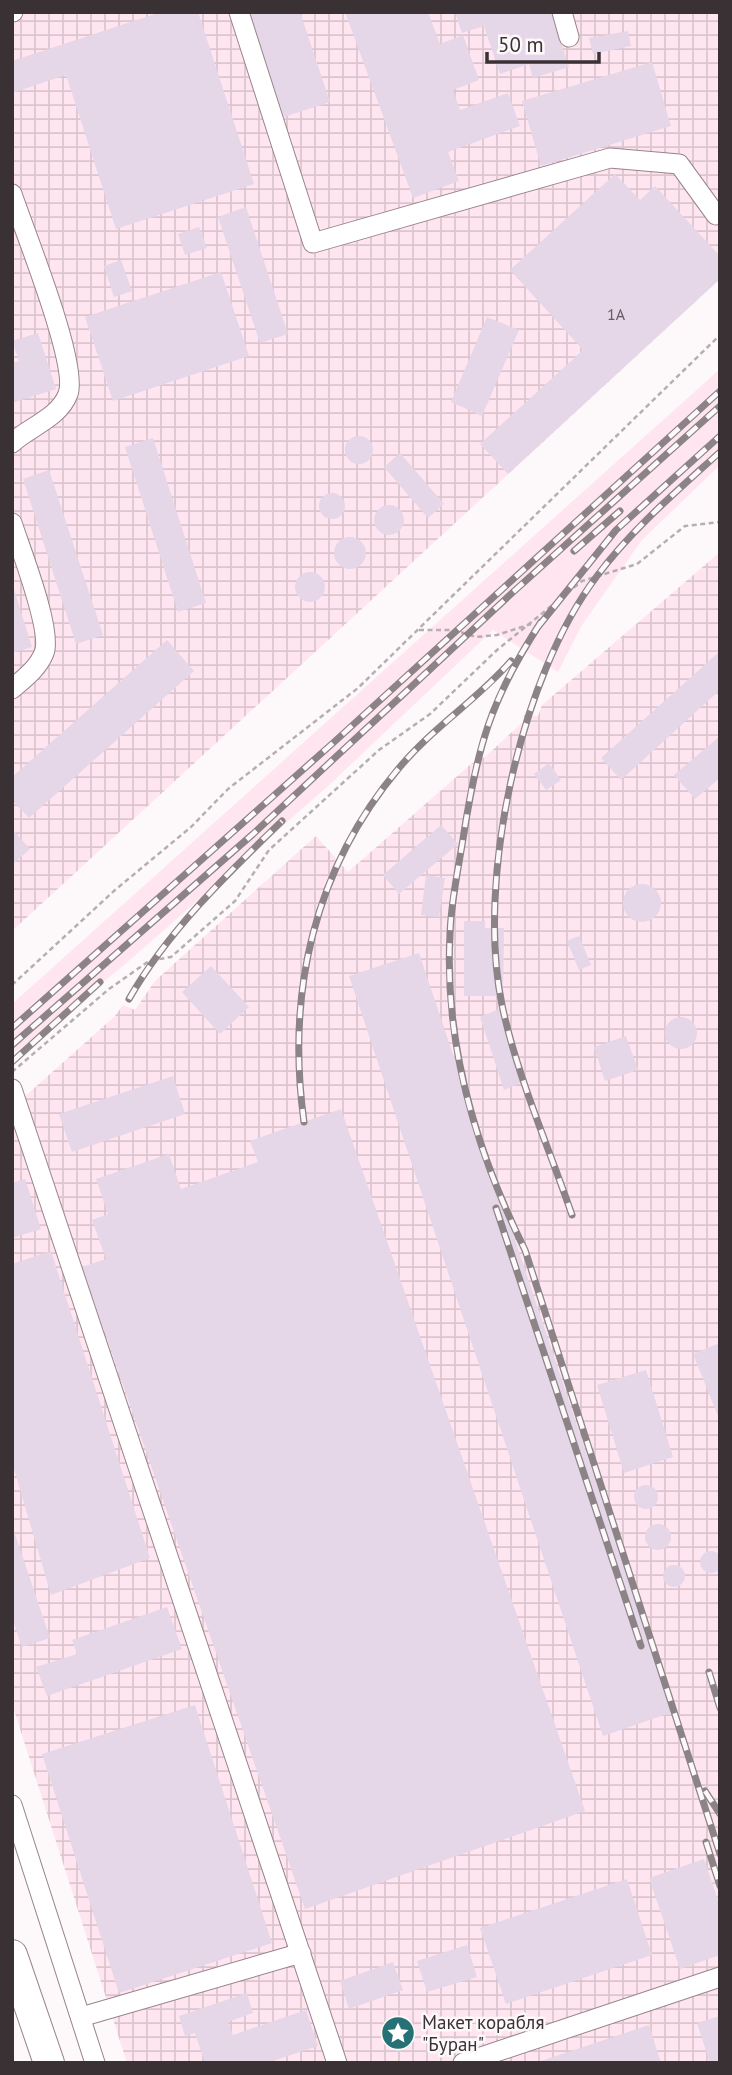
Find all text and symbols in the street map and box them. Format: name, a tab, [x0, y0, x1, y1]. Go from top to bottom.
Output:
scale bar	[487, 21, 599, 65]
text: 50 m	[498, 31, 544, 58]
house number: 1А	[607, 304, 626, 324]
place label: Макет корабля "Буран"	[422, 2010, 544, 2056]
place icon: Макет корабля "Буран"	[379, 2014, 417, 2052]

